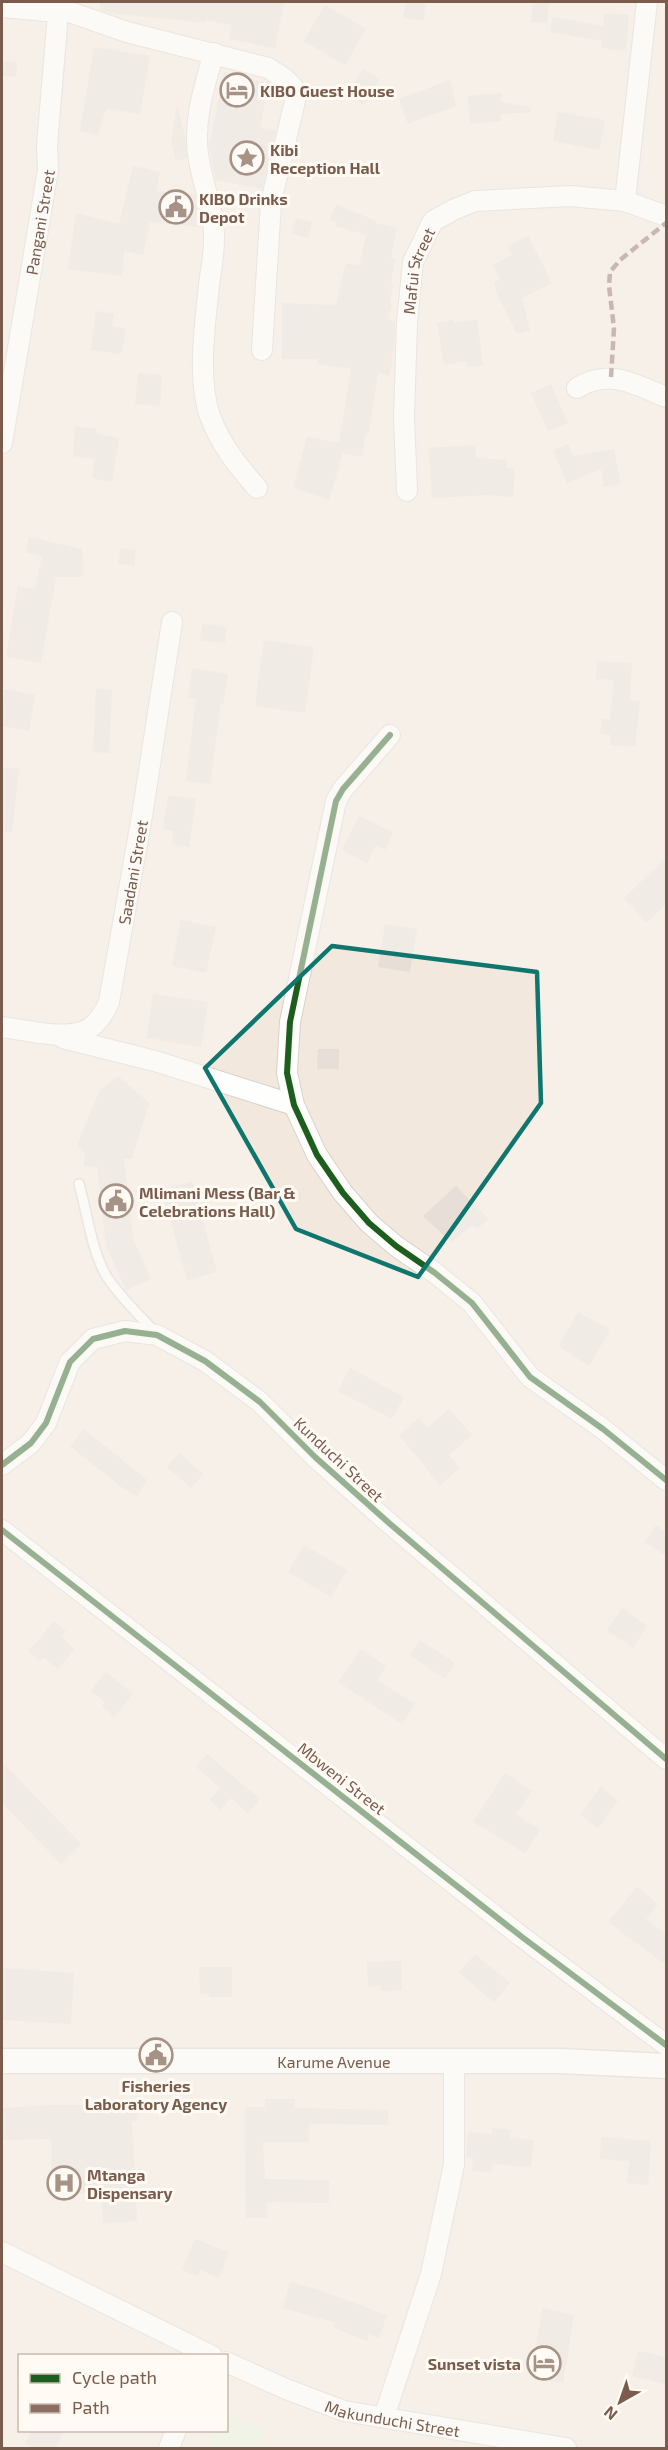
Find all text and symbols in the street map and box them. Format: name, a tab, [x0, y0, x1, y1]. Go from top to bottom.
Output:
hotel icon: KIBO Guest House	[219, 72, 255, 108]
place label: KIBO Guest House	[260, 81, 394, 100]
place icon: Kibi Reception Hall	[229, 140, 265, 176]
place label: Kibi Reception Hall	[270, 140, 381, 177]
street label: Pangani Street	[21, 168, 57, 276]
public building icon: KIBO Drinks Depot	[158, 189, 194, 225]
place label: KIBO Drinks Depot	[199, 189, 288, 226]
street label: Mafui Street	[398, 224, 438, 315]
street label: Saadani Street	[113, 818, 151, 926]
public building icon: Mlimani Mess (Bar & Celebrations Hall)	[98, 1183, 134, 1219]
place label: Mlimani Mess (Bar & Celebrations Hall)	[139, 1183, 295, 1220]
street label: Kunduchi Street	[290, 1413, 388, 1505]
street label: Mbweni Street	[294, 1738, 390, 1818]
public building icon: Fisheries Laboratory Agency	[138, 2037, 174, 2073]
street label: Karume Avenue	[277, 2052, 391, 2071]
place label: Fisheries Laboratory Agency	[85, 2076, 227, 2114]
hospital icon: Mtanga Dispensary	[46, 2165, 82, 2201]
place label: Mtanga Dispensary	[87, 2165, 173, 2203]
hotel icon: Sunset vista	[526, 2345, 562, 2381]
legend	[18, 2354, 228, 2432]
place label: Sunset vista	[428, 2354, 521, 2373]
text: Cycle path	[72, 2366, 157, 2388]
north arrow	[590, 2372, 650, 2432]
street label: Makunduchi Street	[323, 2395, 462, 2440]
text: Path	[72, 2396, 110, 2418]
text: N	[600, 2403, 621, 2425]

